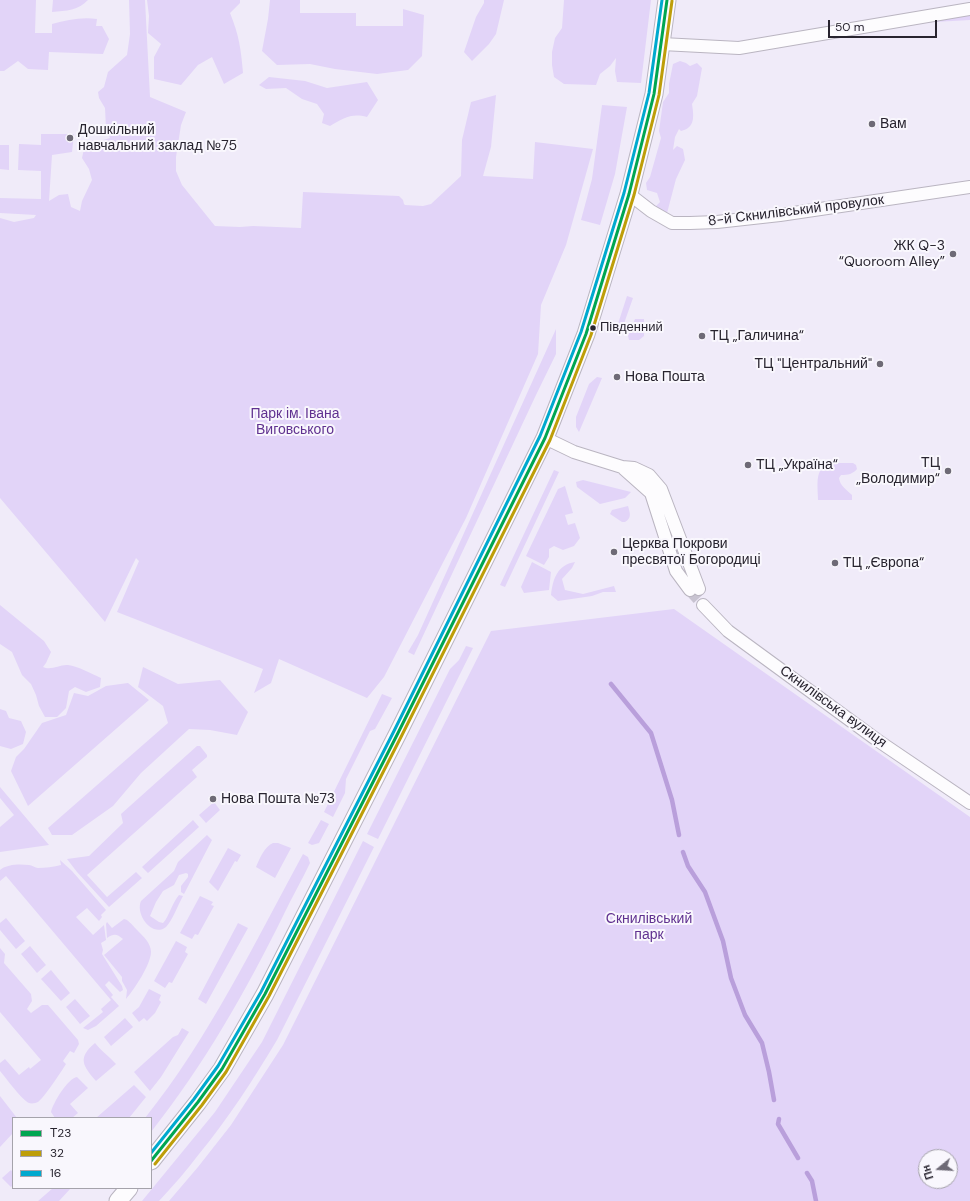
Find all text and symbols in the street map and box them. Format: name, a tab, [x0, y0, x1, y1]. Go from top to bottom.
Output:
scale bar	[830, 12, 939, 38]
text: 50 m	[835, 19, 864, 35]
place label: Вам	[880, 116, 907, 132]
marker: Вам	[867, 119, 877, 129]
place label: Дошкільний навчальний заклад №75	[78, 122, 237, 154]
marker: Дошкільний навчальний заклад №75	[65, 133, 75, 143]
street label: 8-й Скнилівський провулок	[707, 192, 885, 230]
place label: ЖК Q-3 “Quoroom Alley”	[839, 238, 945, 270]
marker: ЖК Q-3 “Quoroom Alley”	[948, 249, 958, 259]
place label: Південний	[600, 320, 663, 336]
marker: Південний	[588, 323, 598, 333]
place label: ТЦ „Галичина“	[710, 328, 804, 344]
marker: ТЦ „Галичина“	[697, 331, 707, 341]
place label: ТЦ "Центральний"	[755, 356, 872, 372]
marker: ТЦ "Центральний"	[875, 359, 885, 369]
place label: Нова Пошта	[625, 369, 705, 385]
marker: Нова Пошта	[612, 372, 622, 382]
park label: Парк ім. Івана Виговського	[250, 406, 340, 438]
place label: ТЦ „Володимир“	[856, 455, 940, 488]
place label: ТЦ „Україна“	[756, 457, 838, 473]
marker: ТЦ „Україна“	[743, 460, 753, 470]
marker: ТЦ „Володимир“	[943, 466, 953, 476]
place label: Церква Покрови пресвятої Богородиці	[622, 536, 761, 568]
marker: Церква Покрови пресвятої Богородиці	[609, 547, 619, 557]
place label: ТЦ „Європа“	[843, 555, 924, 571]
marker: ТЦ „Європа“	[830, 558, 840, 568]
street label: Скнилівська вулиця	[776, 663, 890, 751]
place label: Нова Пошта №73	[221, 791, 335, 807]
marker: Нова Пошта №73	[208, 794, 218, 804]
park label: Скнилівський парк	[606, 911, 692, 944]
legend	[12, 1117, 152, 1189]
text: Т23	[50, 1125, 71, 1141]
text: 32	[50, 1145, 64, 1161]
north arrow	[918, 1149, 958, 1189]
text: Пн	[919, 1163, 936, 1181]
text: 16	[50, 1165, 61, 1181]

